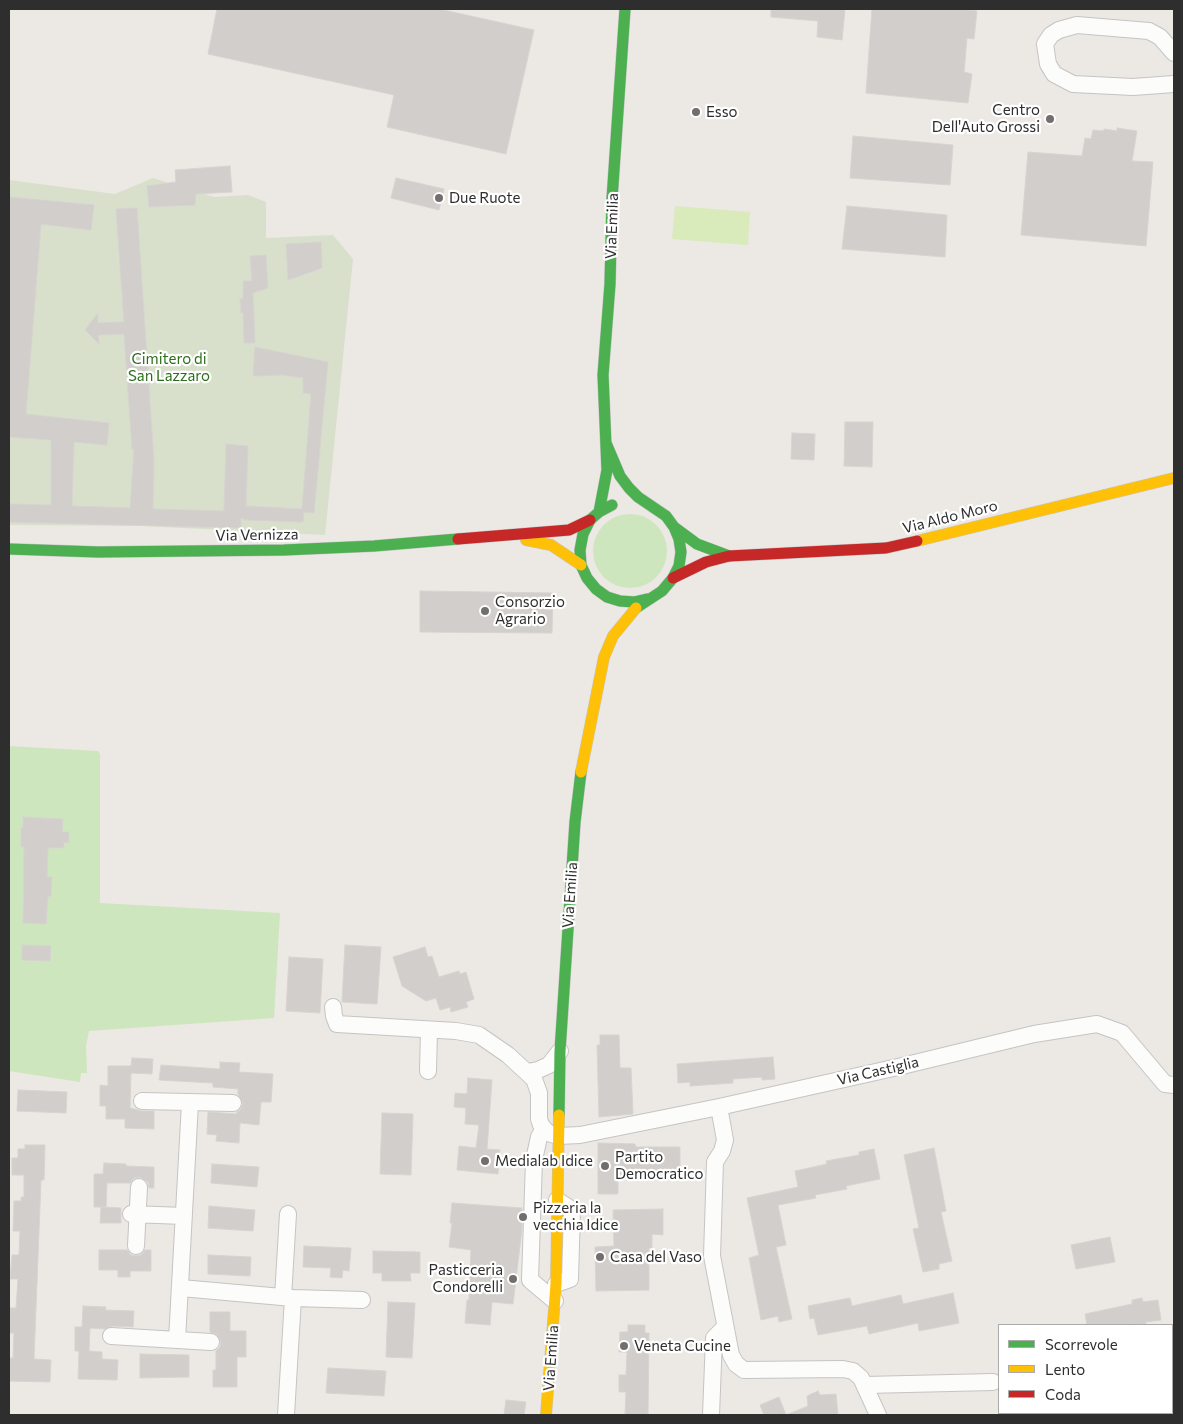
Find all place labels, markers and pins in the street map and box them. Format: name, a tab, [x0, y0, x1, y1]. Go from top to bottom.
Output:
place label: Centro Dell'Auto Grossi	[932, 101, 1040, 136]
place label: Esso	[706, 103, 737, 121]
marker: Esso	[690, 106, 702, 118]
marker: Centro Dell'Auto Grossi	[1044, 113, 1056, 125]
place label: Due Ruote	[449, 189, 520, 207]
marker: Due Ruote	[433, 192, 445, 204]
place label: Consorzio Agrario	[495, 593, 565, 628]
marker: Consorzio Agrario	[479, 605, 491, 617]
place label: Partito Democratico	[615, 1148, 703, 1183]
place label: Medialab Idice	[495, 1152, 593, 1170]
marker: Medialab Idice	[479, 1155, 491, 1167]
marker: Partito Democratico	[599, 1160, 611, 1172]
place label: Pizzeria la vecchia Idice	[533, 1199, 618, 1234]
marker: Pizzeria la vecchia Idice	[517, 1211, 529, 1223]
place label: Casa del Vaso	[610, 1248, 702, 1266]
marker: Casa del Vaso	[594, 1251, 606, 1263]
place label: Pasticceria Condorelli	[429, 1261, 503, 1296]
marker: Pasticceria Condorelli	[507, 1273, 519, 1285]
place label: Veneta Cucine	[634, 1337, 731, 1355]
marker: Veneta Cucine	[618, 1340, 630, 1352]

